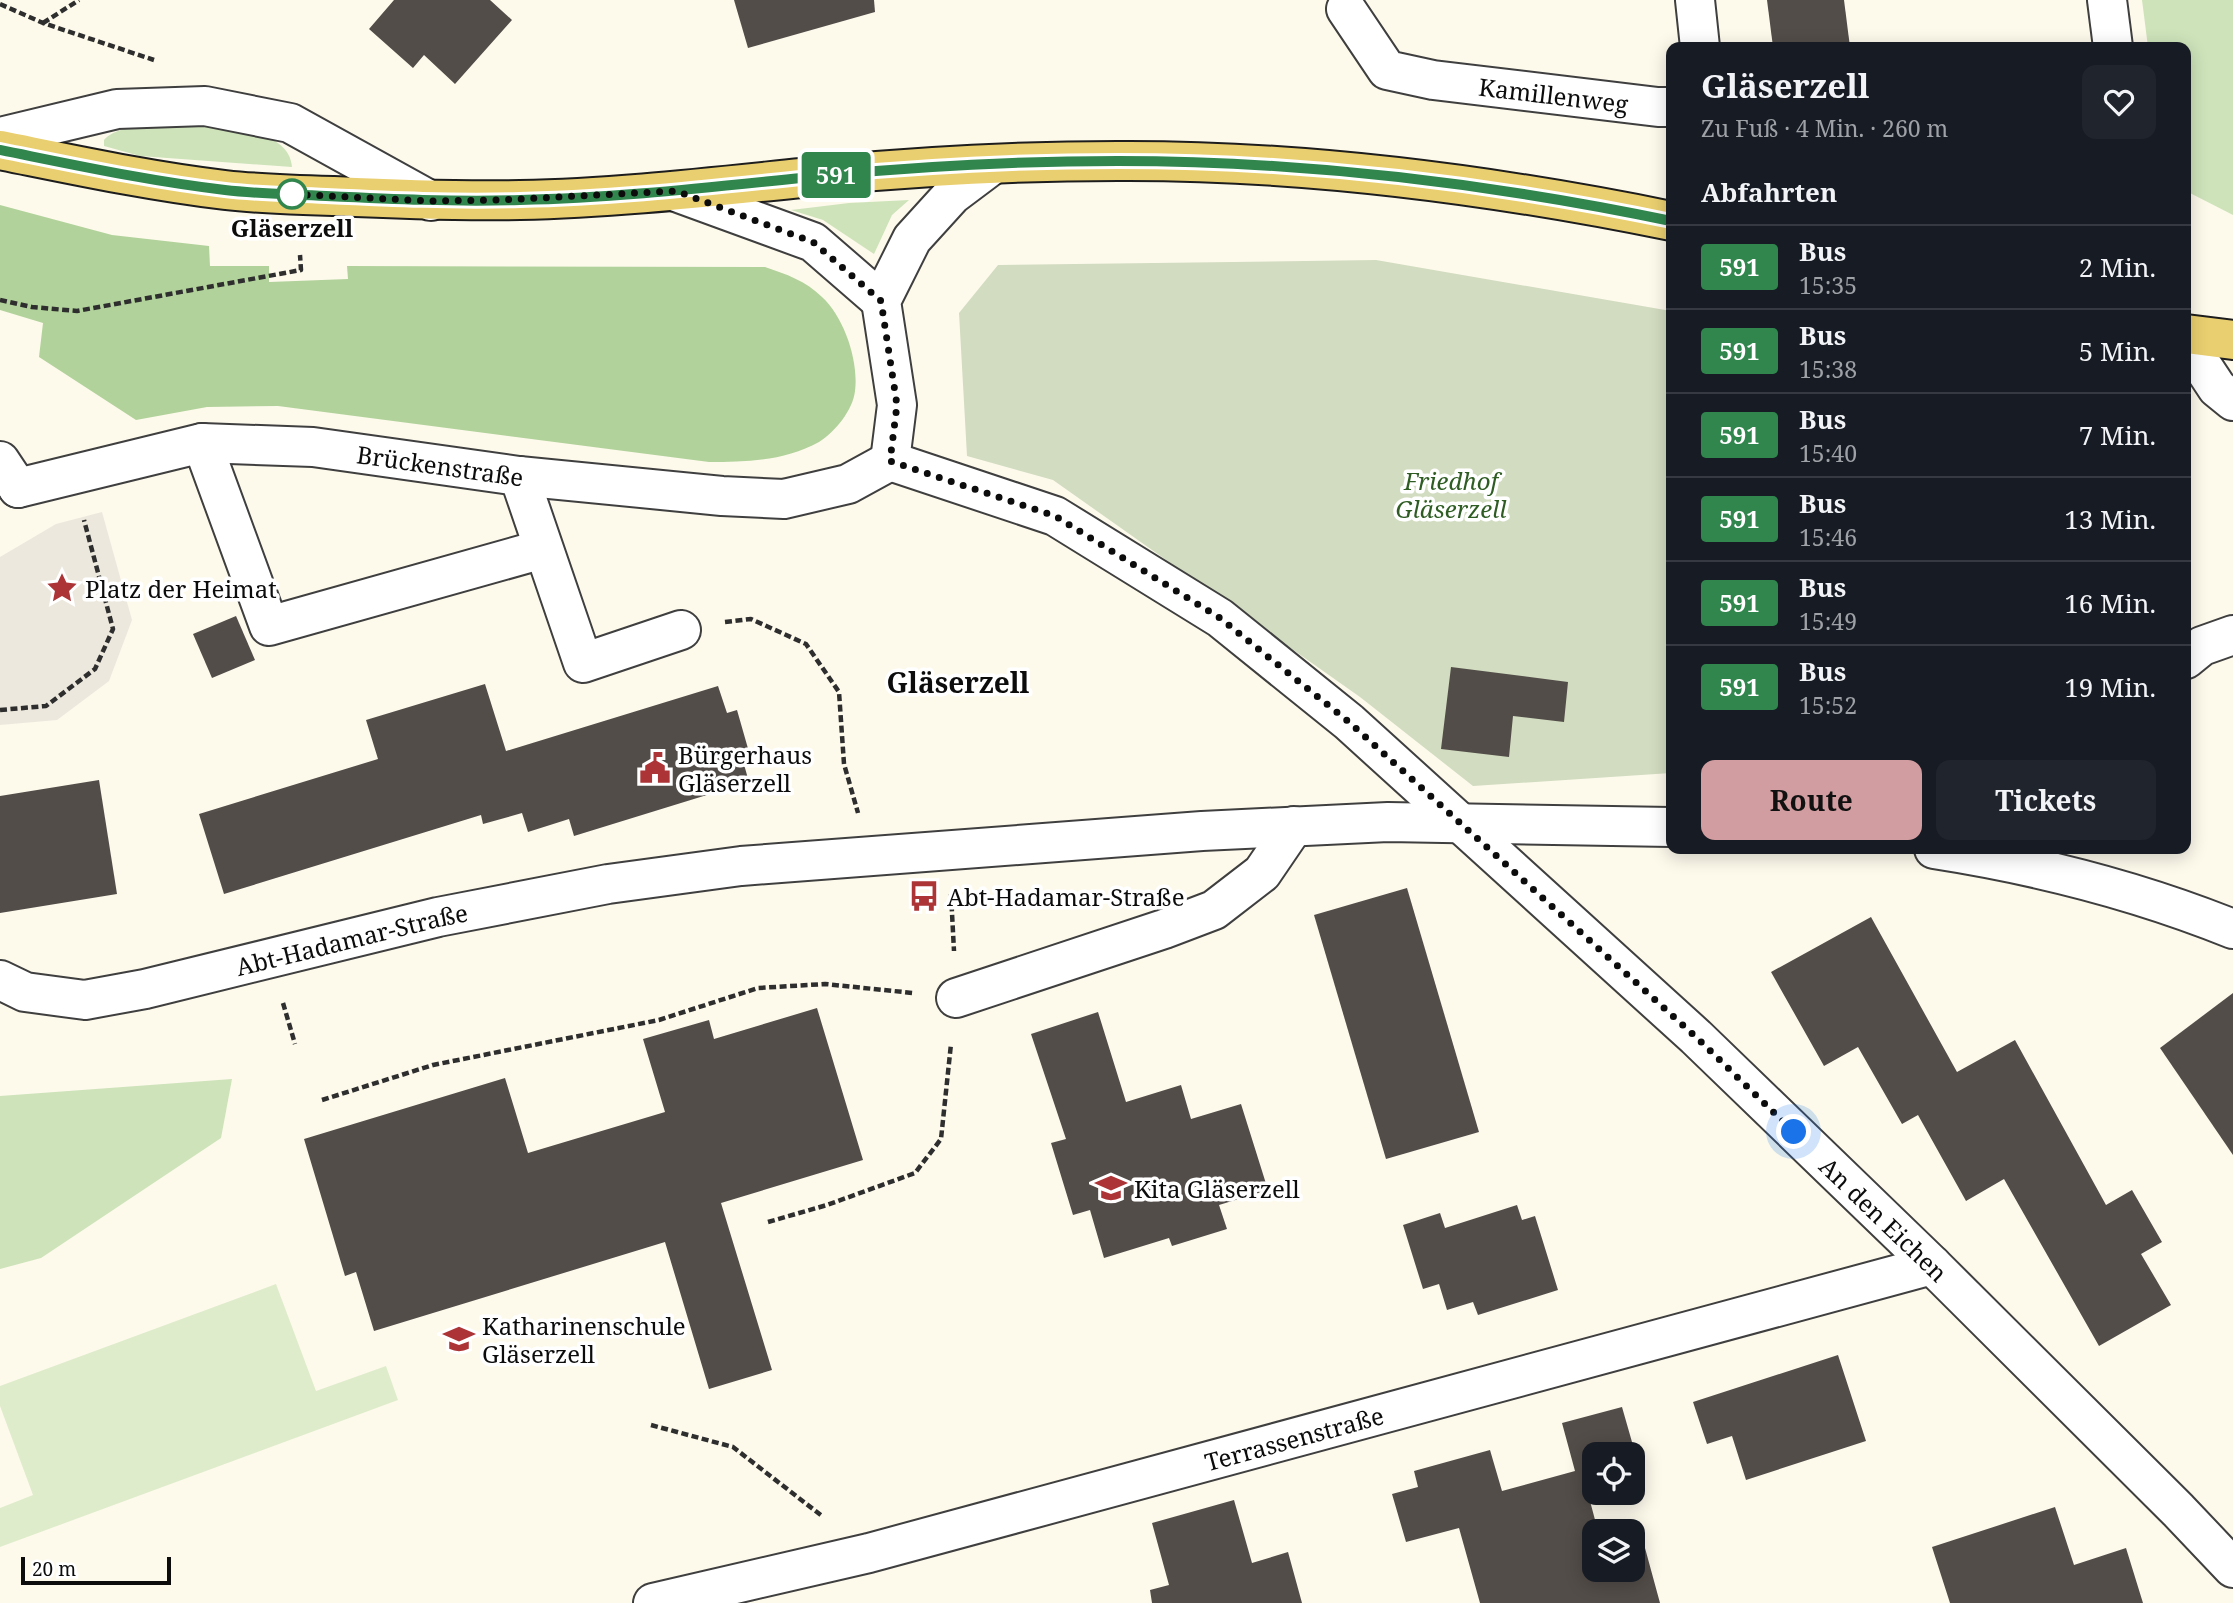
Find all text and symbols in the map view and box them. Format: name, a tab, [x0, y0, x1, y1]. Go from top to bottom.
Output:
text: Gläserzell	[1701, 63, 1869, 108]
button: heart	[2082, 65, 2156, 139]
street label: Kamillenweg	[1477, 69, 1630, 120]
text: Zu Fuß · 4 Min. · 260 m	[1701, 112, 1948, 144]
line badge: 591	[796, 152, 876, 198]
text: 591	[816, 158, 856, 191]
text: Abfahrten	[1701, 174, 1837, 210]
marker: Gläserzell	[277, 179, 307, 209]
place label: Gläserzell	[231, 211, 354, 244]
text: Bus	[1799, 233, 1846, 269]
text: 2 Min.	[2079, 249, 2156, 285]
text: 591	[1719, 250, 1760, 283]
text: 15:35	[1799, 269, 1857, 301]
text: Bus	[1799, 317, 1846, 353]
text: 5 Min.	[2079, 333, 2156, 369]
text: 591	[1719, 334, 1760, 367]
text: 15:38	[1799, 353, 1857, 385]
text: Bus	[1799, 401, 1846, 437]
text: 7 Min.	[2079, 417, 2156, 453]
text: 591	[1719, 418, 1760, 451]
street label: Brückenstraße	[355, 437, 526, 493]
text: 15:40	[1799, 437, 1857, 469]
park label: Friedhof Gläserzell	[1395, 464, 1507, 525]
text: Bus	[1799, 485, 1846, 521]
text: 13 Min.	[2064, 501, 2156, 537]
text: 591	[1719, 502, 1760, 535]
text: 15:46	[1799, 521, 1857, 553]
text: Bus	[1799, 569, 1846, 605]
place icon: Platz der Heimat	[45, 571, 79, 605]
place label: Platz der Heimat	[85, 572, 277, 605]
text: 16 Min.	[2064, 585, 2156, 621]
text: 591	[1719, 586, 1760, 619]
text: 15:49	[1799, 605, 1857, 637]
text: Bus	[1799, 653, 1846, 689]
district label: Gläserzell	[887, 663, 1030, 701]
text: 19 Min.	[2064, 669, 2156, 705]
text: 591	[1719, 670, 1760, 703]
text: 15:52	[1799, 689, 1857, 721]
place label: Bürgerhaus Gläserzell	[678, 738, 812, 799]
public building icon: Bürgerhaus Gläserzell	[638, 751, 672, 785]
button: Route	[1701, 760, 1922, 840]
button: Tickets	[1936, 760, 2156, 840]
bus stop icon: Abt-Hadamar-Straße	[907, 879, 941, 913]
place label: Abt-Hadamar-Straße	[947, 880, 1184, 913]
street label: Abt-Hadamar-Straße	[232, 895, 470, 983]
your location	[1776, 1114, 1811, 1149]
street label: An den Eichen	[1813, 1149, 1955, 1288]
school or university icon: Kita Gläserzell	[1094, 1171, 1128, 1205]
place label: Kita Gläserzell	[1134, 1172, 1300, 1205]
place label: Katharinenschule Gläserzell	[482, 1309, 686, 1370]
school or university icon: Katharinenschule Gläserzell	[442, 1322, 476, 1356]
street label: Terrassenstraße	[1201, 1398, 1387, 1478]
map controls	[1582, 1442, 1645, 1582]
button: locate	[1582, 1442, 1645, 1505]
button: layers	[1582, 1519, 1645, 1582]
scale bar	[21, 1554, 172, 1586]
text: 20 m	[32, 1556, 76, 1582]

